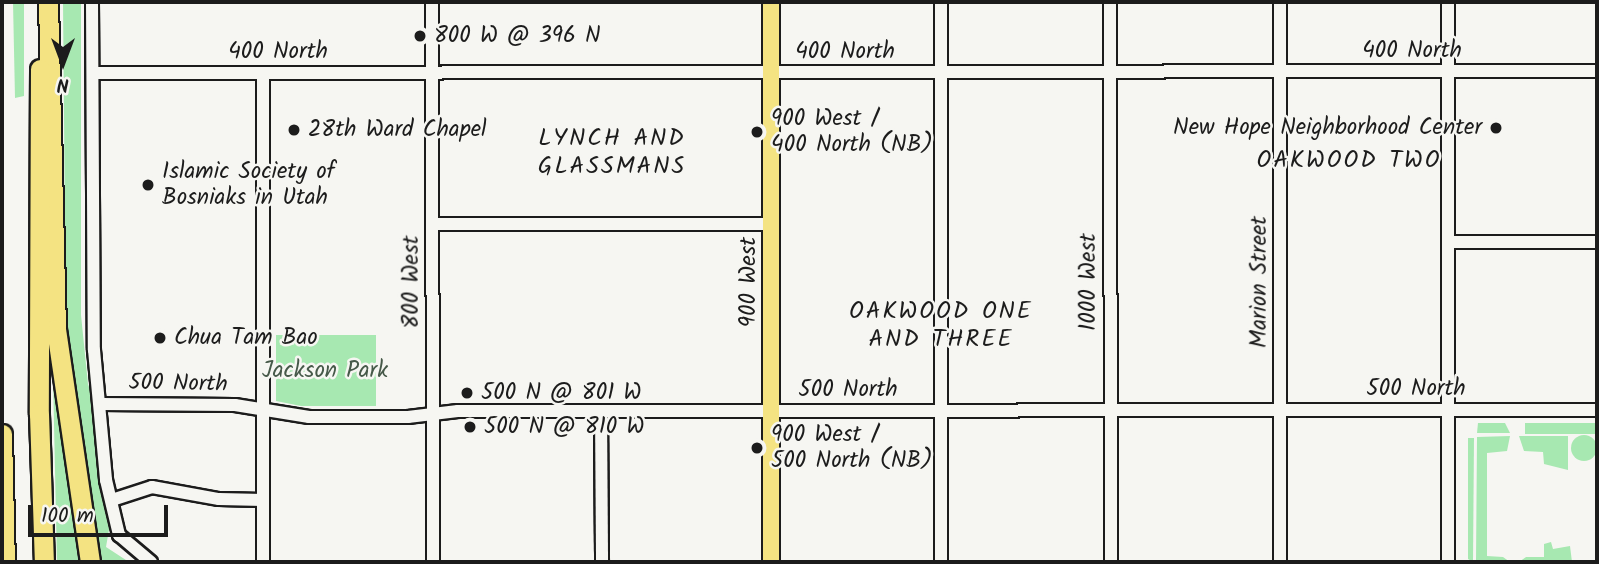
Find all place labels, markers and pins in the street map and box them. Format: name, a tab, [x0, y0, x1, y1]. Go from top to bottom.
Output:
place label: 800 W @ 396 N	[434, 22, 601, 50]
marker: 800 W @ 396 N	[412, 28, 428, 44]
place label: 900 West / 400 North (NB)	[771, 105, 933, 159]
place label: New Hope Neighborhood Center	[1173, 114, 1482, 142]
place label: 28th Ward Chapel	[308, 116, 487, 144]
marker: New Hope Neighborhood Center	[1488, 120, 1504, 136]
marker: 28th Ward Chapel	[286, 122, 302, 138]
marker: 900 West / 400 North (NB)	[749, 124, 765, 140]
place label: Islamic Society of Bosniaks in Utah	[162, 158, 335, 212]
marker: Islamic Society of Bosniaks in Utah	[140, 177, 156, 193]
place label: Chua Tam Bao	[174, 324, 318, 352]
marker: Chua Tam Bao	[152, 330, 168, 346]
place label: 500 N @ 801 W	[481, 379, 642, 407]
marker: 500 N @ 801 W	[459, 385, 475, 401]
place label: 500 N @ 810 W	[484, 413, 645, 441]
marker: 500 N @ 810 W	[462, 419, 478, 435]
place label: 900 West / 500 North (NB)	[771, 421, 933, 475]
marker: 900 West / 500 North (NB)	[749, 440, 765, 456]

